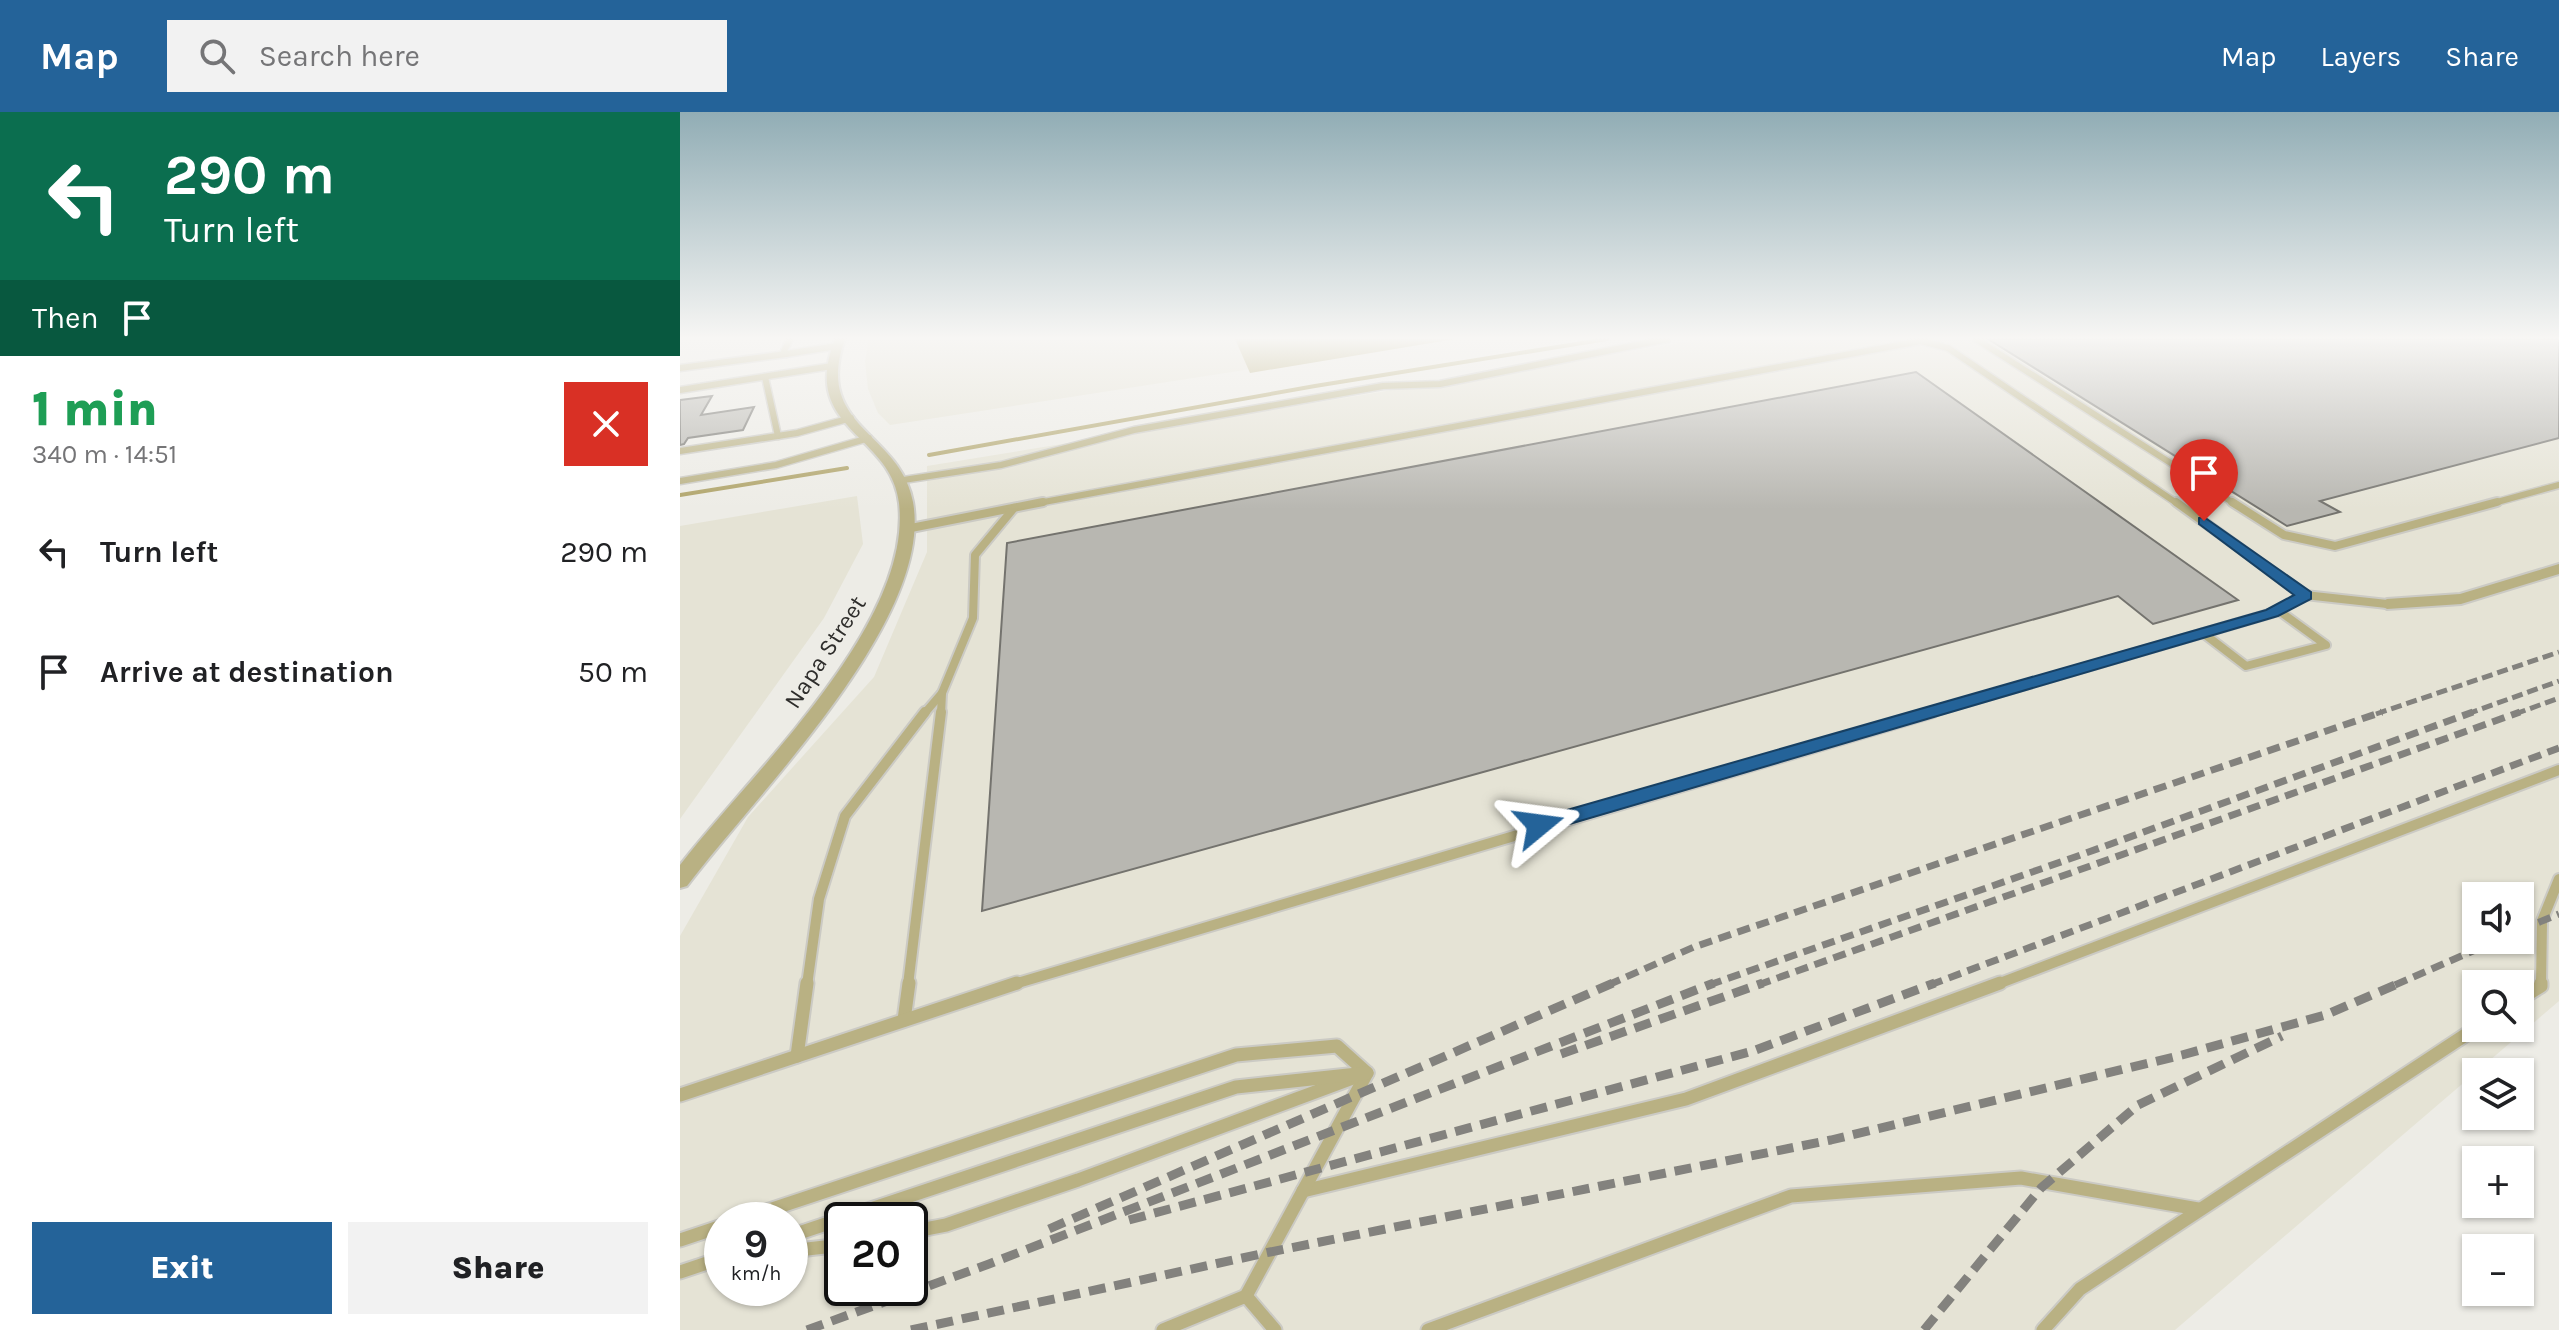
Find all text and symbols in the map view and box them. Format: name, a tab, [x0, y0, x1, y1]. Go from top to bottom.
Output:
search box	[167, 20, 727, 92]
text: Map	[40, 34, 119, 79]
icon: search	[195, 34, 239, 78]
text: Search here	[259, 38, 420, 74]
text: Map	[2221, 40, 2276, 73]
text: Layers	[2320, 40, 2401, 73]
text: Share	[2445, 40, 2519, 73]
text: 290 m	[164, 142, 335, 207]
icon: left	[32, 144, 136, 248]
text: Turn left	[164, 209, 299, 251]
icon: arrive	[115, 296, 159, 340]
text: Then	[32, 300, 99, 336]
text: 1 min	[32, 381, 158, 437]
button: close	[564, 382, 648, 466]
text: 340 m · 14:51	[32, 439, 177, 470]
pin	[2170, 439, 2238, 521]
icon: arrive	[2182, 451, 2226, 495]
icon: left	[32, 530, 76, 574]
text: Turn left	[100, 534, 218, 570]
text: 290 m	[560, 534, 648, 570]
street label: Napa Street	[778, 591, 872, 713]
icon: arrive	[32, 650, 76, 694]
text: Arrive at destination	[100, 654, 394, 690]
text: 50 m	[578, 654, 648, 690]
position arrow	[1497, 783, 1581, 867]
map controls	[2462, 882, 2534, 1306]
button: sound	[2462, 882, 2534, 954]
button: search	[2462, 970, 2534, 1042]
button: layers	[2462, 1058, 2534, 1130]
button: +	[2462, 1146, 2534, 1218]
speed limit sign: 20	[824, 1202, 928, 1306]
text: 9	[744, 1220, 768, 1267]
button: Exit	[32, 1222, 332, 1314]
button: Share	[348, 1222, 648, 1314]
button: −	[2462, 1234, 2534, 1306]
text: km/h	[731, 1262, 781, 1285]

